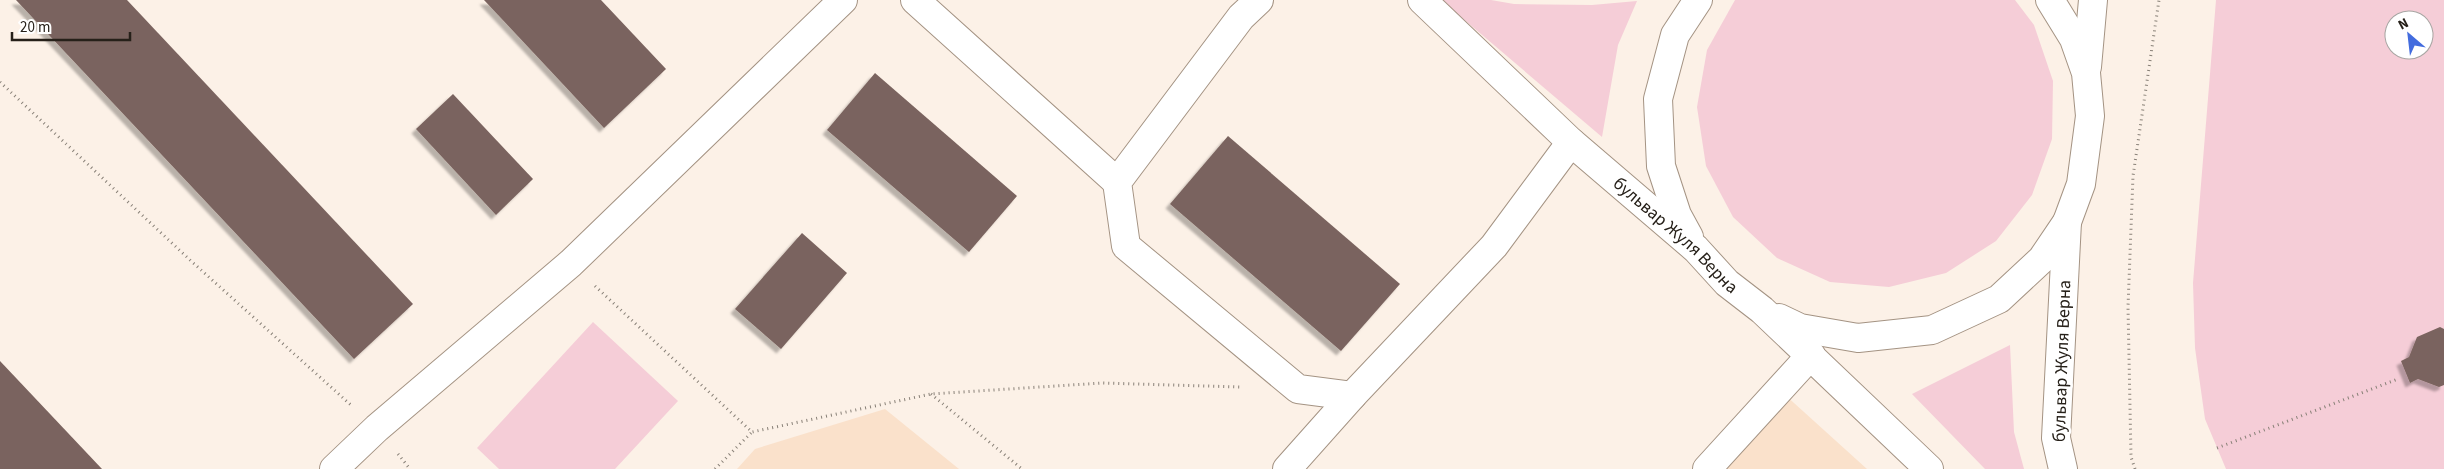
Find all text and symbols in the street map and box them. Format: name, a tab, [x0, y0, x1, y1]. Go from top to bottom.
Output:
scale bar	[12, 10, 130, 42]
north arrow	[2384, 10, 2434, 60]
text: N	[2395, 13, 2412, 35]
text: 20 m	[20, 17, 50, 38]
street label: бульвар Жуля Верна	[1608, 171, 1743, 299]
street label: бульвар Жуля Верна	[2047, 280, 2077, 442]

